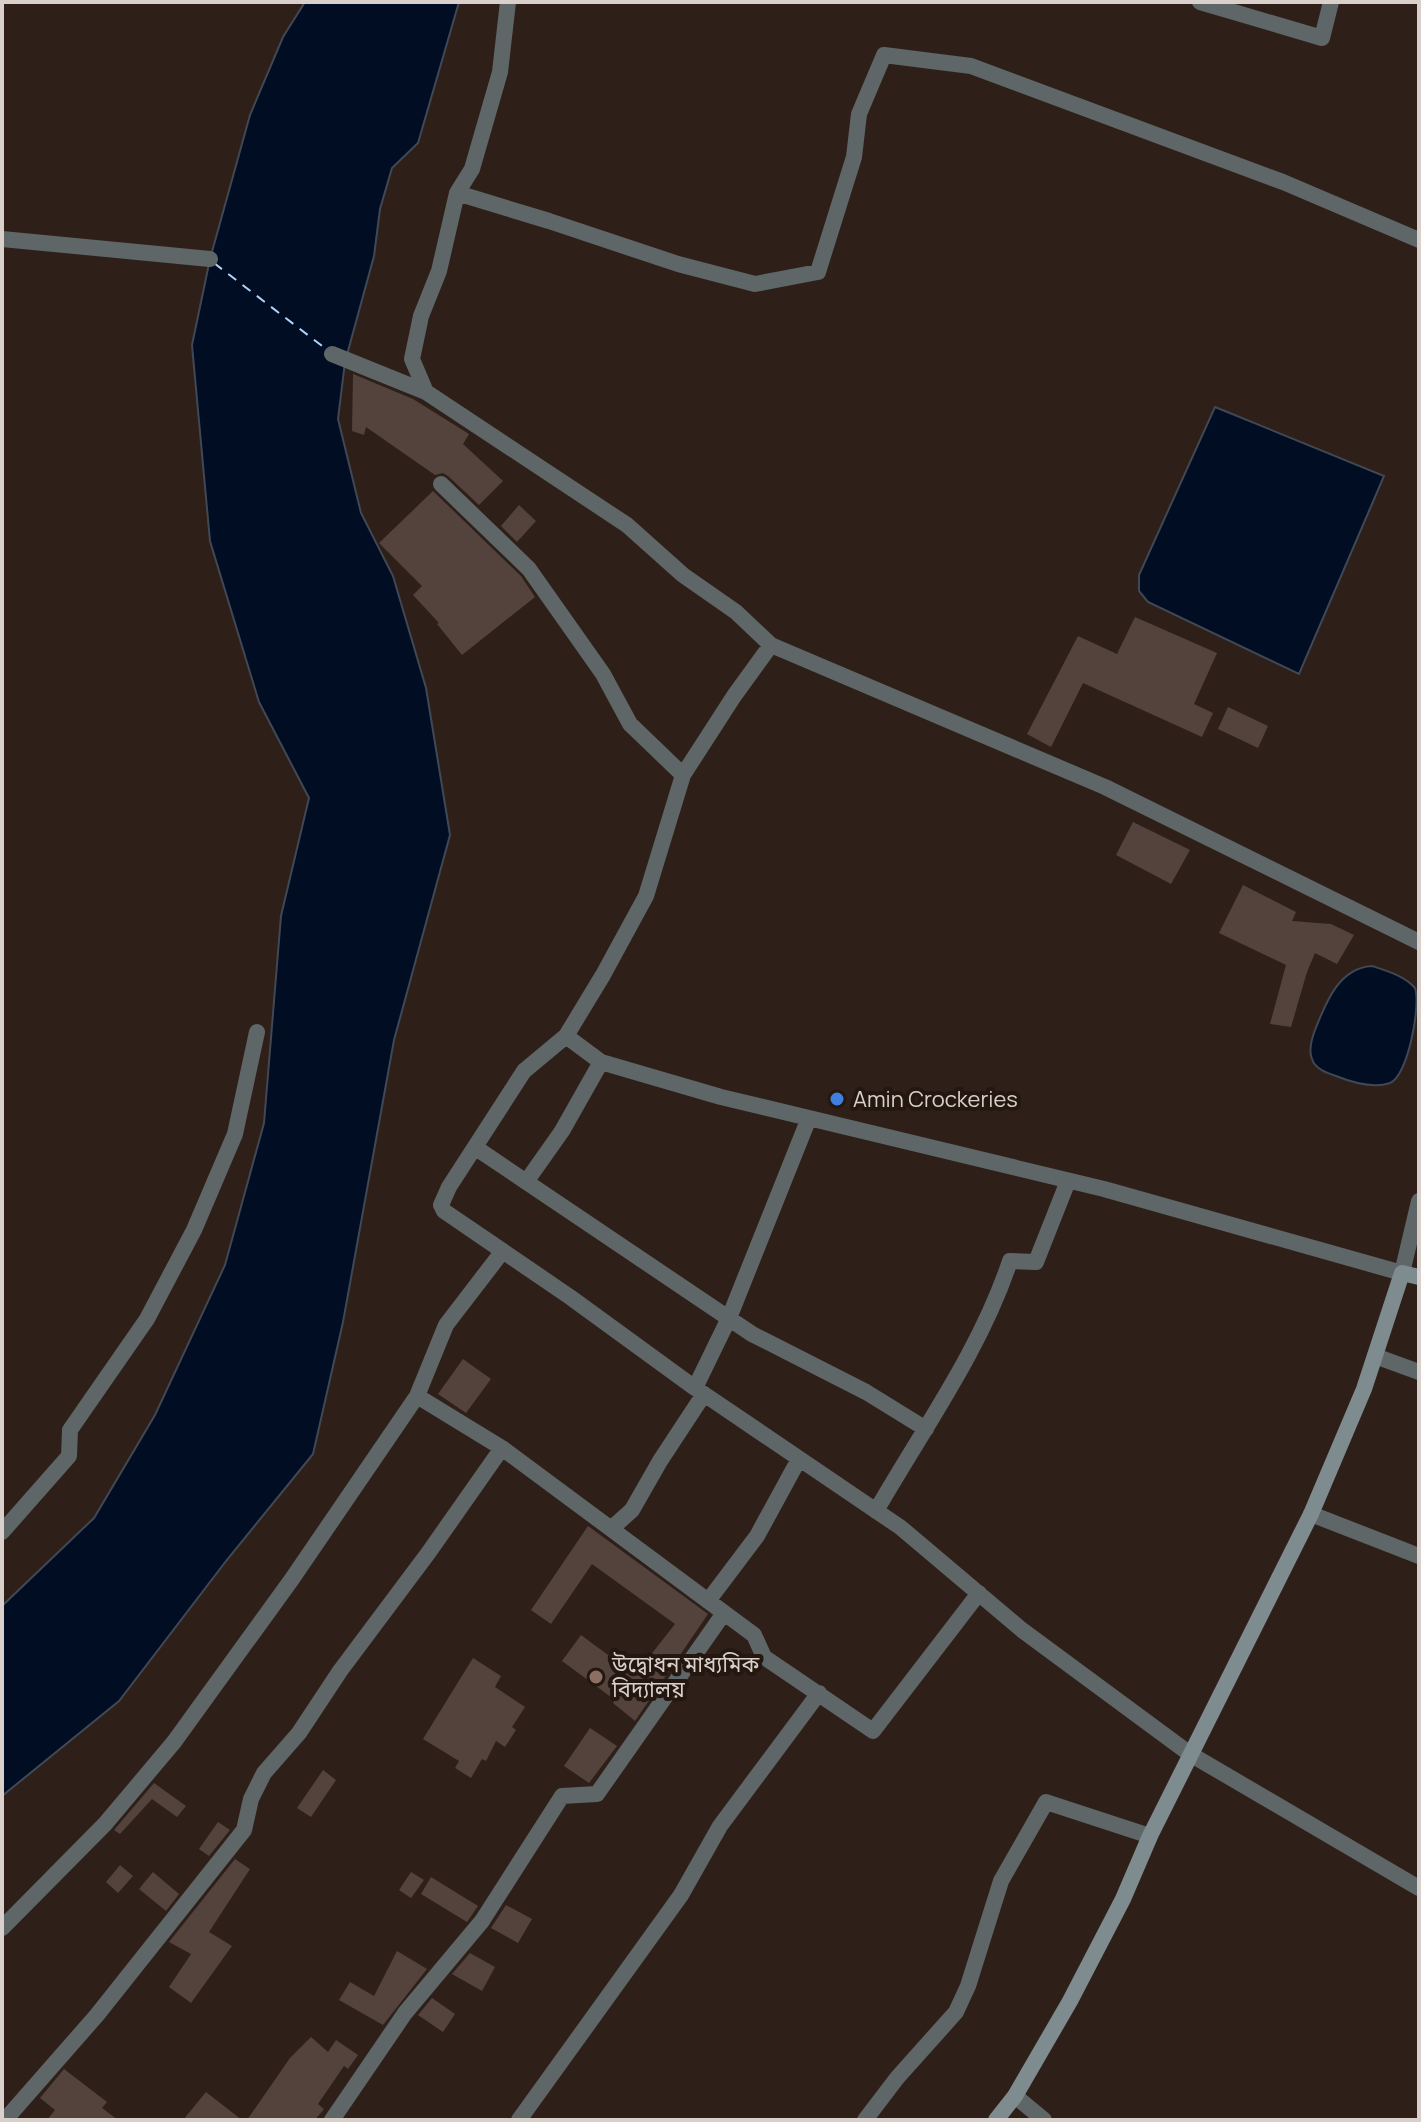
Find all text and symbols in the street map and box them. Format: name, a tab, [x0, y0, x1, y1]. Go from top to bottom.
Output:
place label: Amin Crockeries	[853, 1084, 1018, 1114]
marker: Amin Crockeries	[828, 1090, 846, 1108]
place label: উদ্বোধন মাধ্যমিক বিদ্যালয়	[611, 1649, 760, 1704]
marker: উদ্বোধন মাধ্যমিক বিদ্যালয়	[587, 1668, 605, 1686]

